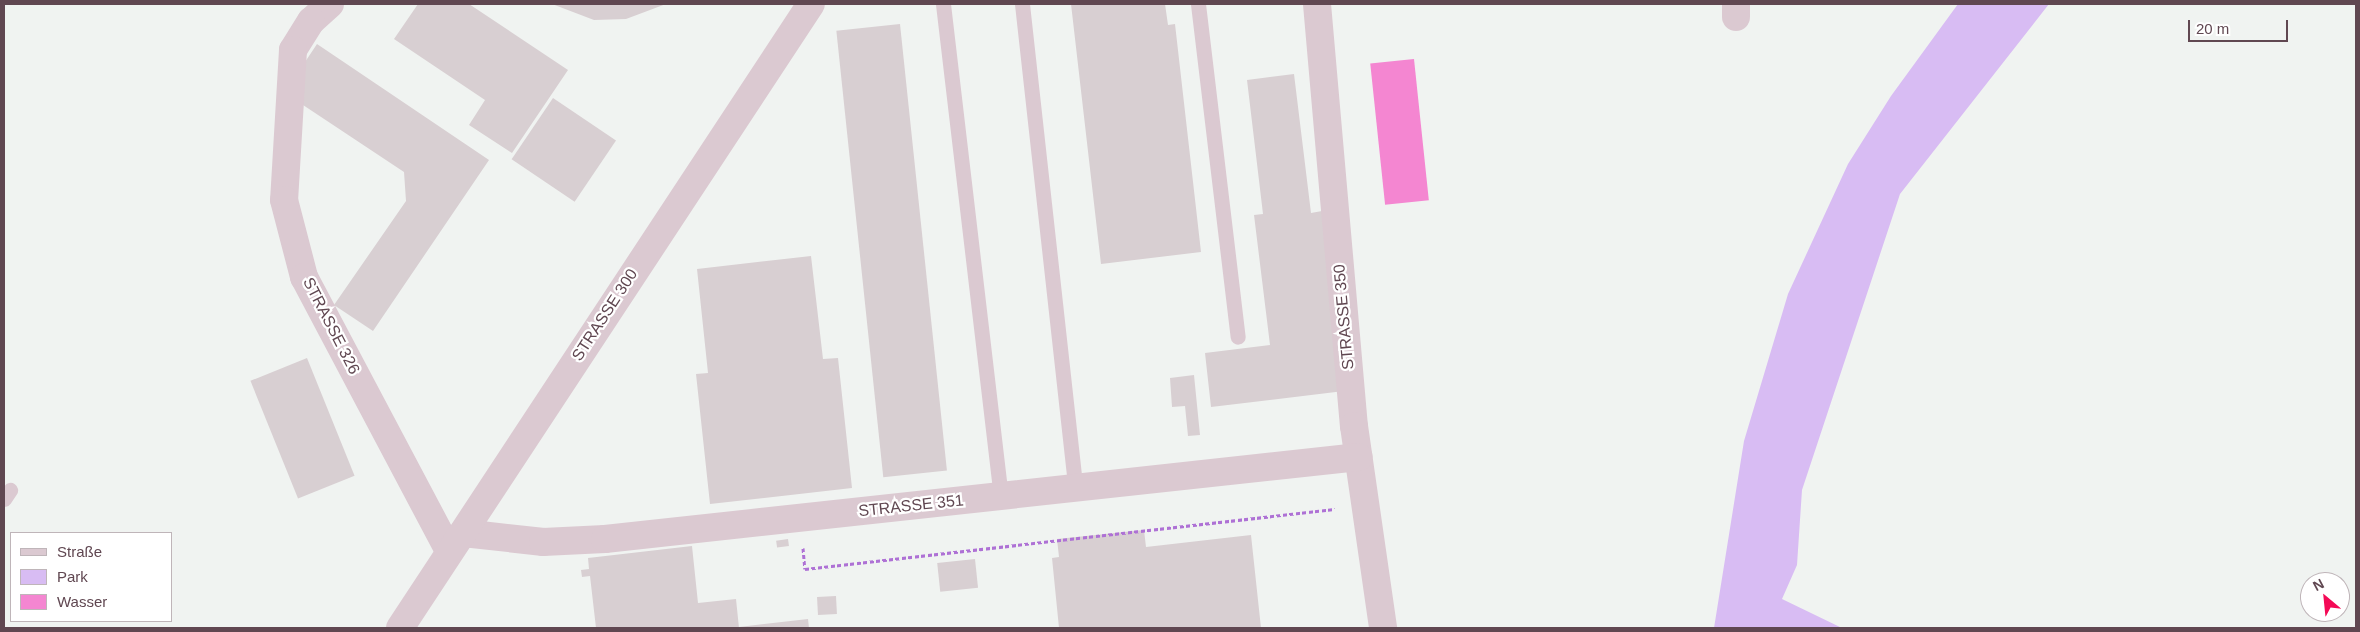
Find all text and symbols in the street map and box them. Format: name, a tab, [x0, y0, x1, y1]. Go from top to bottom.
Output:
scale bar	[2190, 10, 2290, 42]
text: 20 m	[2196, 20, 2229, 37]
street label: STRASSE 350	[1330, 263, 1358, 371]
street label: STRASSE 300	[568, 265, 642, 365]
street label: STRASSE 326	[298, 274, 364, 378]
street label: STRASSE 351	[857, 491, 965, 521]
legend	[10, 532, 172, 622]
text: Straße	[57, 543, 102, 560]
text: Park	[57, 568, 88, 585]
north arrow	[2300, 572, 2350, 622]
text: N	[2310, 575, 2327, 594]
text: Wasser	[57, 593, 107, 610]

